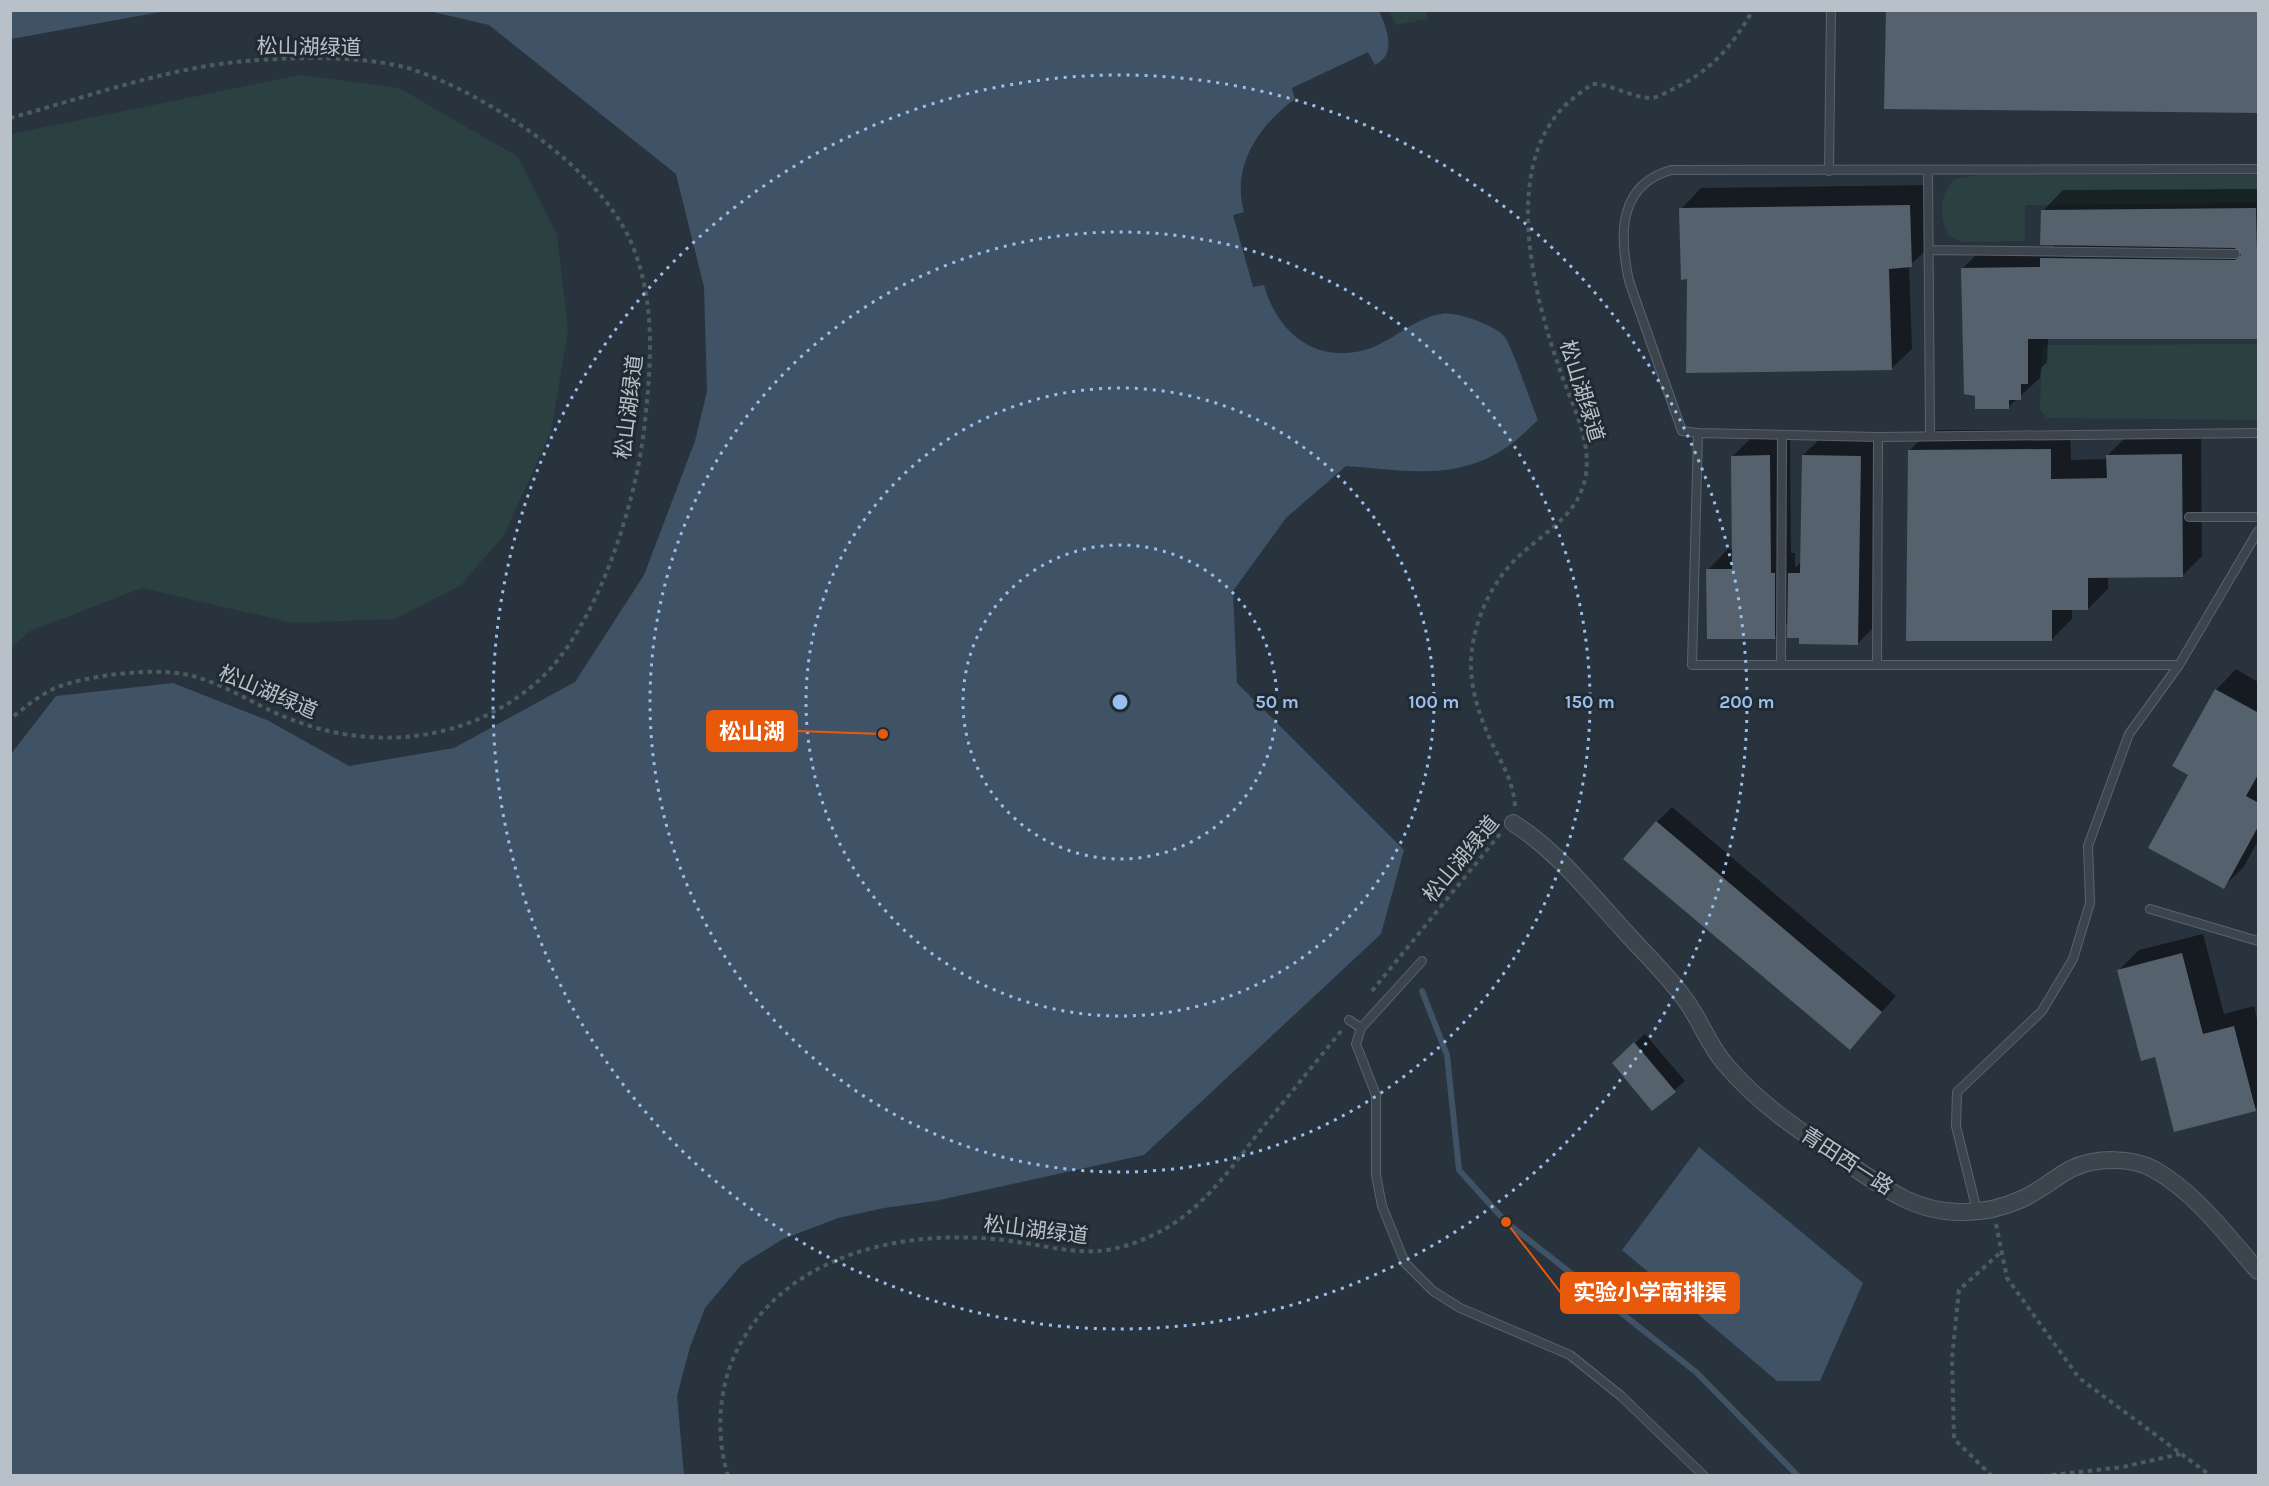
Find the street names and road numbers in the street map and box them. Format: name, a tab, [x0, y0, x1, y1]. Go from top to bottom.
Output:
street label: 松山湖绿道	[256, 34, 362, 60]
street label: 松山湖绿道	[1555, 337, 1609, 445]
street label: 松山湖绿道	[611, 353, 647, 461]
street label: 松山湖绿道	[215, 660, 321, 724]
street label: 松山湖绿道	[1418, 811, 1504, 907]
street label: 青田西一路	[1796, 1122, 1898, 1200]
street label: 松山湖绿道	[982, 1212, 1090, 1248]

